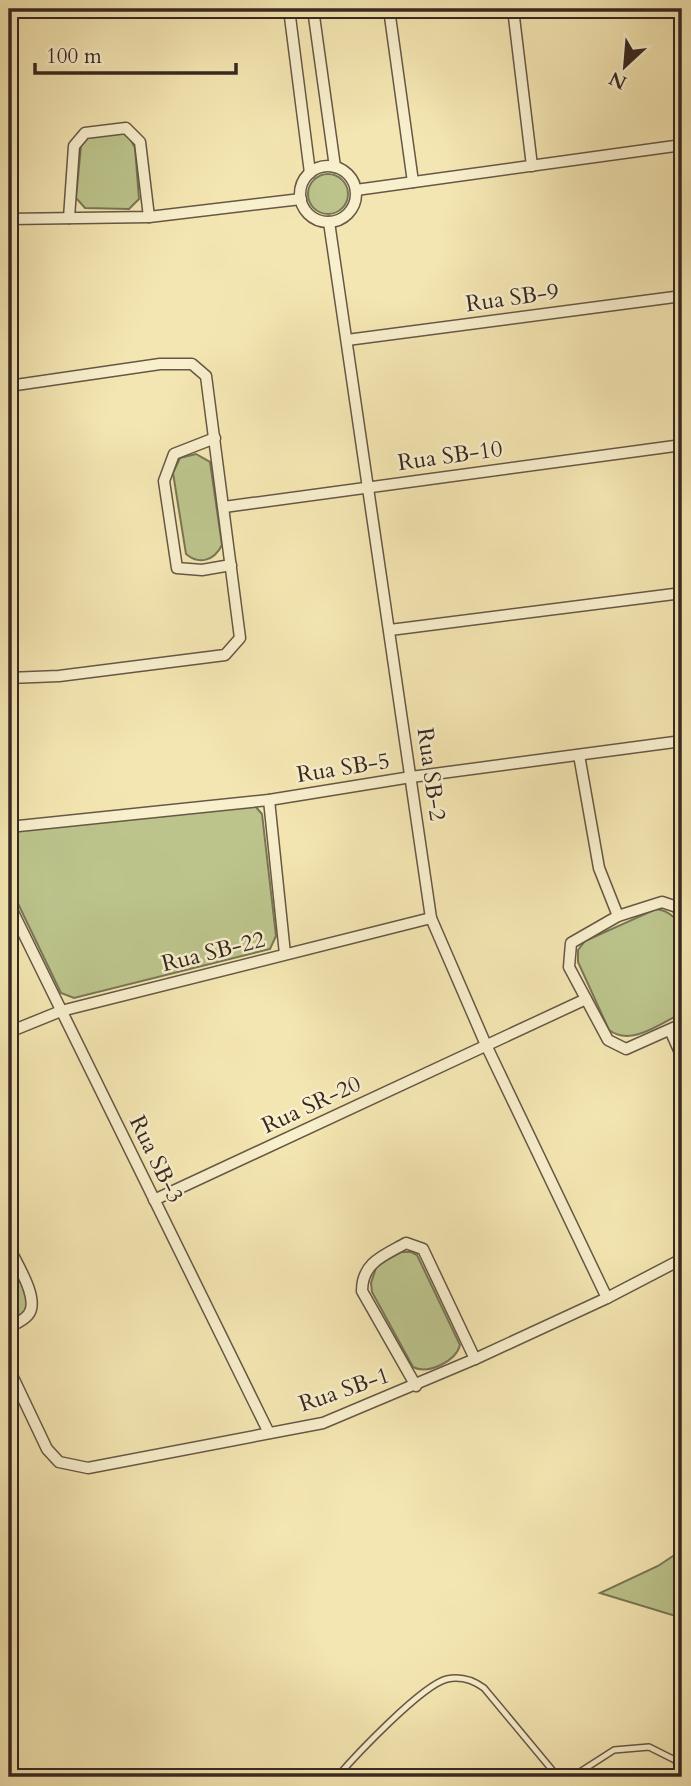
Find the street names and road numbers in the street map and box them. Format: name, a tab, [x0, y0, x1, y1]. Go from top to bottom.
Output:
street label: Rua SB-9	[463, 276, 561, 319]
street label: Rua SB-10	[396, 433, 505, 478]
street label: Rua SB-2	[410, 725, 453, 823]
street label: Rua SB-5	[294, 745, 392, 790]
street label: Rua SB-22	[158, 924, 268, 979]
street label: Rua SR-20	[257, 1068, 366, 1141]
street label: Rua SB-3	[122, 1110, 191, 1208]
street label: Rua SB-1	[295, 1360, 394, 1419]

